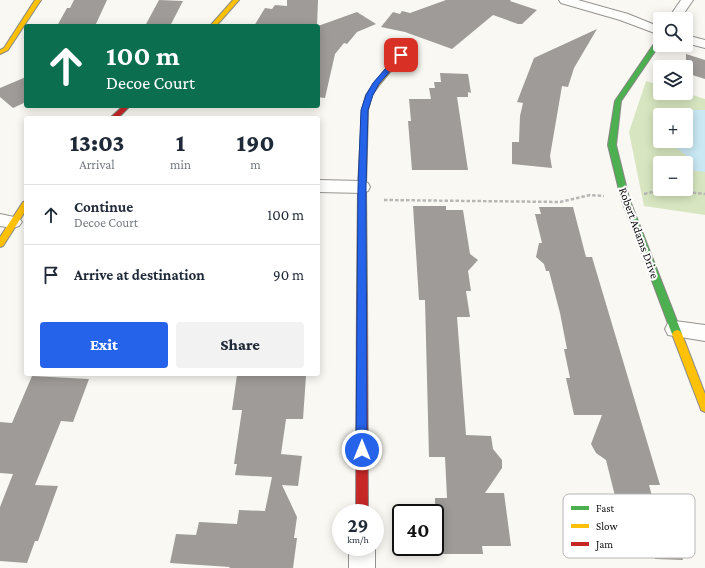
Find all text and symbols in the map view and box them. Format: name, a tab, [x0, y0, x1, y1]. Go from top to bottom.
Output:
map controls	[653, 12, 693, 196]
button: search	[653, 12, 693, 52]
pin	[384, 38, 418, 72]
icon: ahead	[40, 40, 92, 92]
text: 100 m	[106, 40, 180, 71]
icon: arrive	[390, 44, 412, 66]
button: layers	[653, 60, 693, 100]
text: Decoe Court	[106, 73, 195, 93]
button: +	[653, 108, 693, 148]
text: 13:03	[70, 129, 124, 156]
text: 1	[176, 129, 185, 156]
text: 190	[237, 129, 274, 156]
button: −	[653, 156, 693, 196]
text: Arrival	[79, 157, 115, 172]
text: min	[170, 157, 191, 172]
text: m	[250, 157, 261, 172]
street label: Robert Adams Drive	[616, 186, 662, 280]
text: Continue	[74, 199, 133, 215]
icon: ahead	[40, 204, 62, 226]
text: 100 m	[267, 207, 304, 223]
text: Decoe Court	[74, 215, 138, 230]
icon: arrive	[40, 264, 62, 286]
text: Arrive at destination	[74, 267, 205, 283]
text: 90 m	[273, 267, 304, 283]
button: Exit	[40, 322, 168, 368]
button: Share	[176, 322, 304, 368]
position arrow	[341, 429, 383, 471]
legend	[563, 494, 695, 558]
text: Fast	[596, 502, 615, 514]
speed limit sign: 40	[392, 504, 444, 556]
text: 29	[347, 514, 369, 536]
text: Slow	[596, 520, 618, 532]
text: km/h	[347, 534, 369, 545]
text: Jam	[595, 538, 613, 551]

